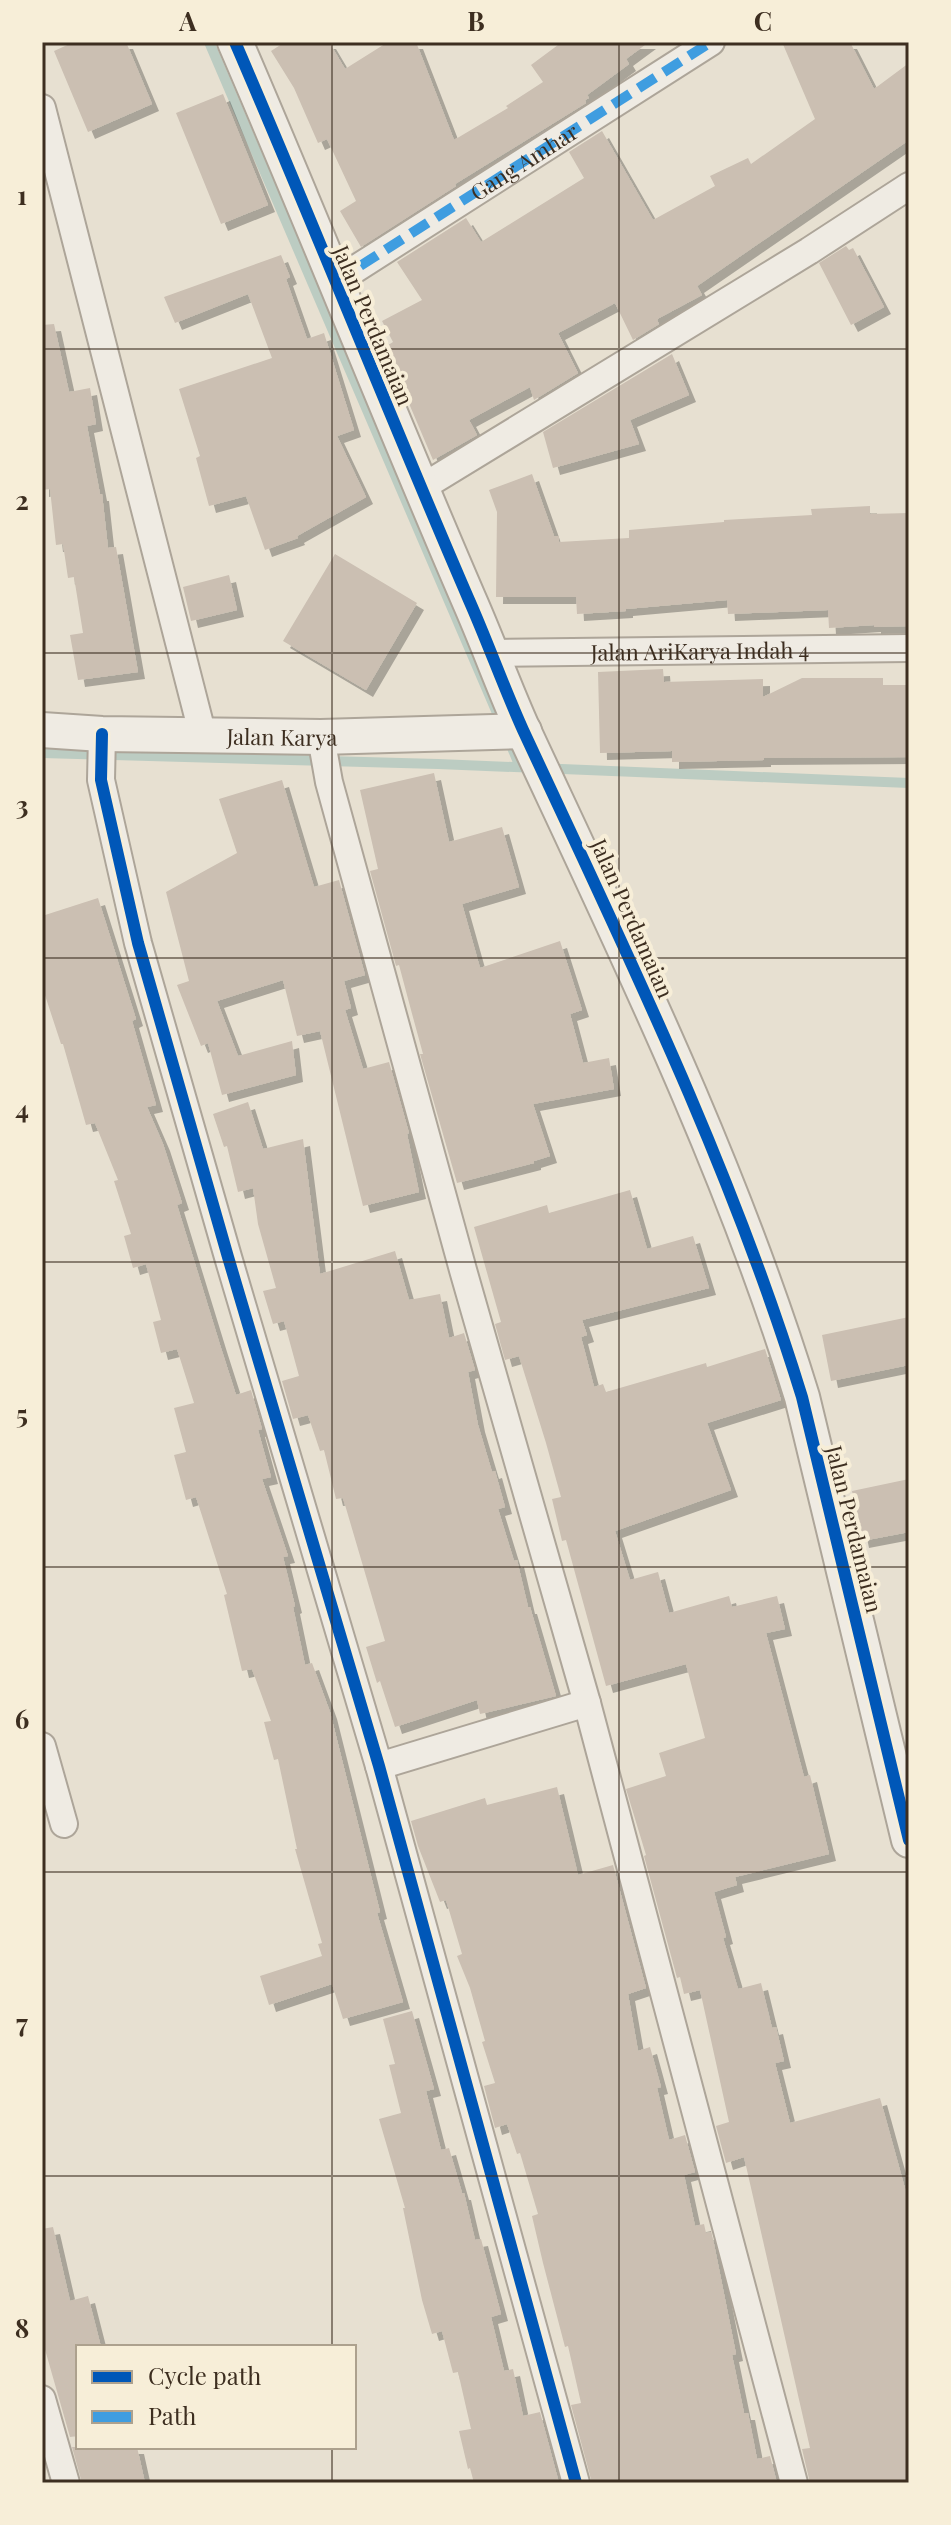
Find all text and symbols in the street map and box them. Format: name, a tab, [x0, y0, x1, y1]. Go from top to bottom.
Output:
text: A	[178, 3, 197, 38]
text: B	[467, 3, 485, 38]
text: C	[754, 3, 772, 38]
street label: Gang Amhar	[464, 116, 584, 207]
text: 1	[17, 177, 27, 212]
street label: Jalan Perdamaian	[326, 239, 421, 410]
text: 2	[15, 482, 29, 517]
street label: Jalan AriKarya Indah 4	[590, 634, 810, 667]
street label: Jalan Karya	[225, 721, 338, 752]
text: 3	[16, 787, 28, 822]
street label: Jalan Perdamaian	[584, 833, 682, 1002]
text: 4	[15, 1091, 29, 1126]
text: 5	[16, 1396, 28, 1431]
street label: Jalan Perdamaian	[819, 1441, 890, 1616]
text: 6	[15, 1701, 29, 1736]
text: 7	[16, 2005, 28, 2040]
text: 8	[15, 2310, 29, 2345]
legend	[76, 2345, 356, 2449]
text: Cycle path	[148, 2359, 261, 2391]
text: Path	[148, 2399, 196, 2431]

